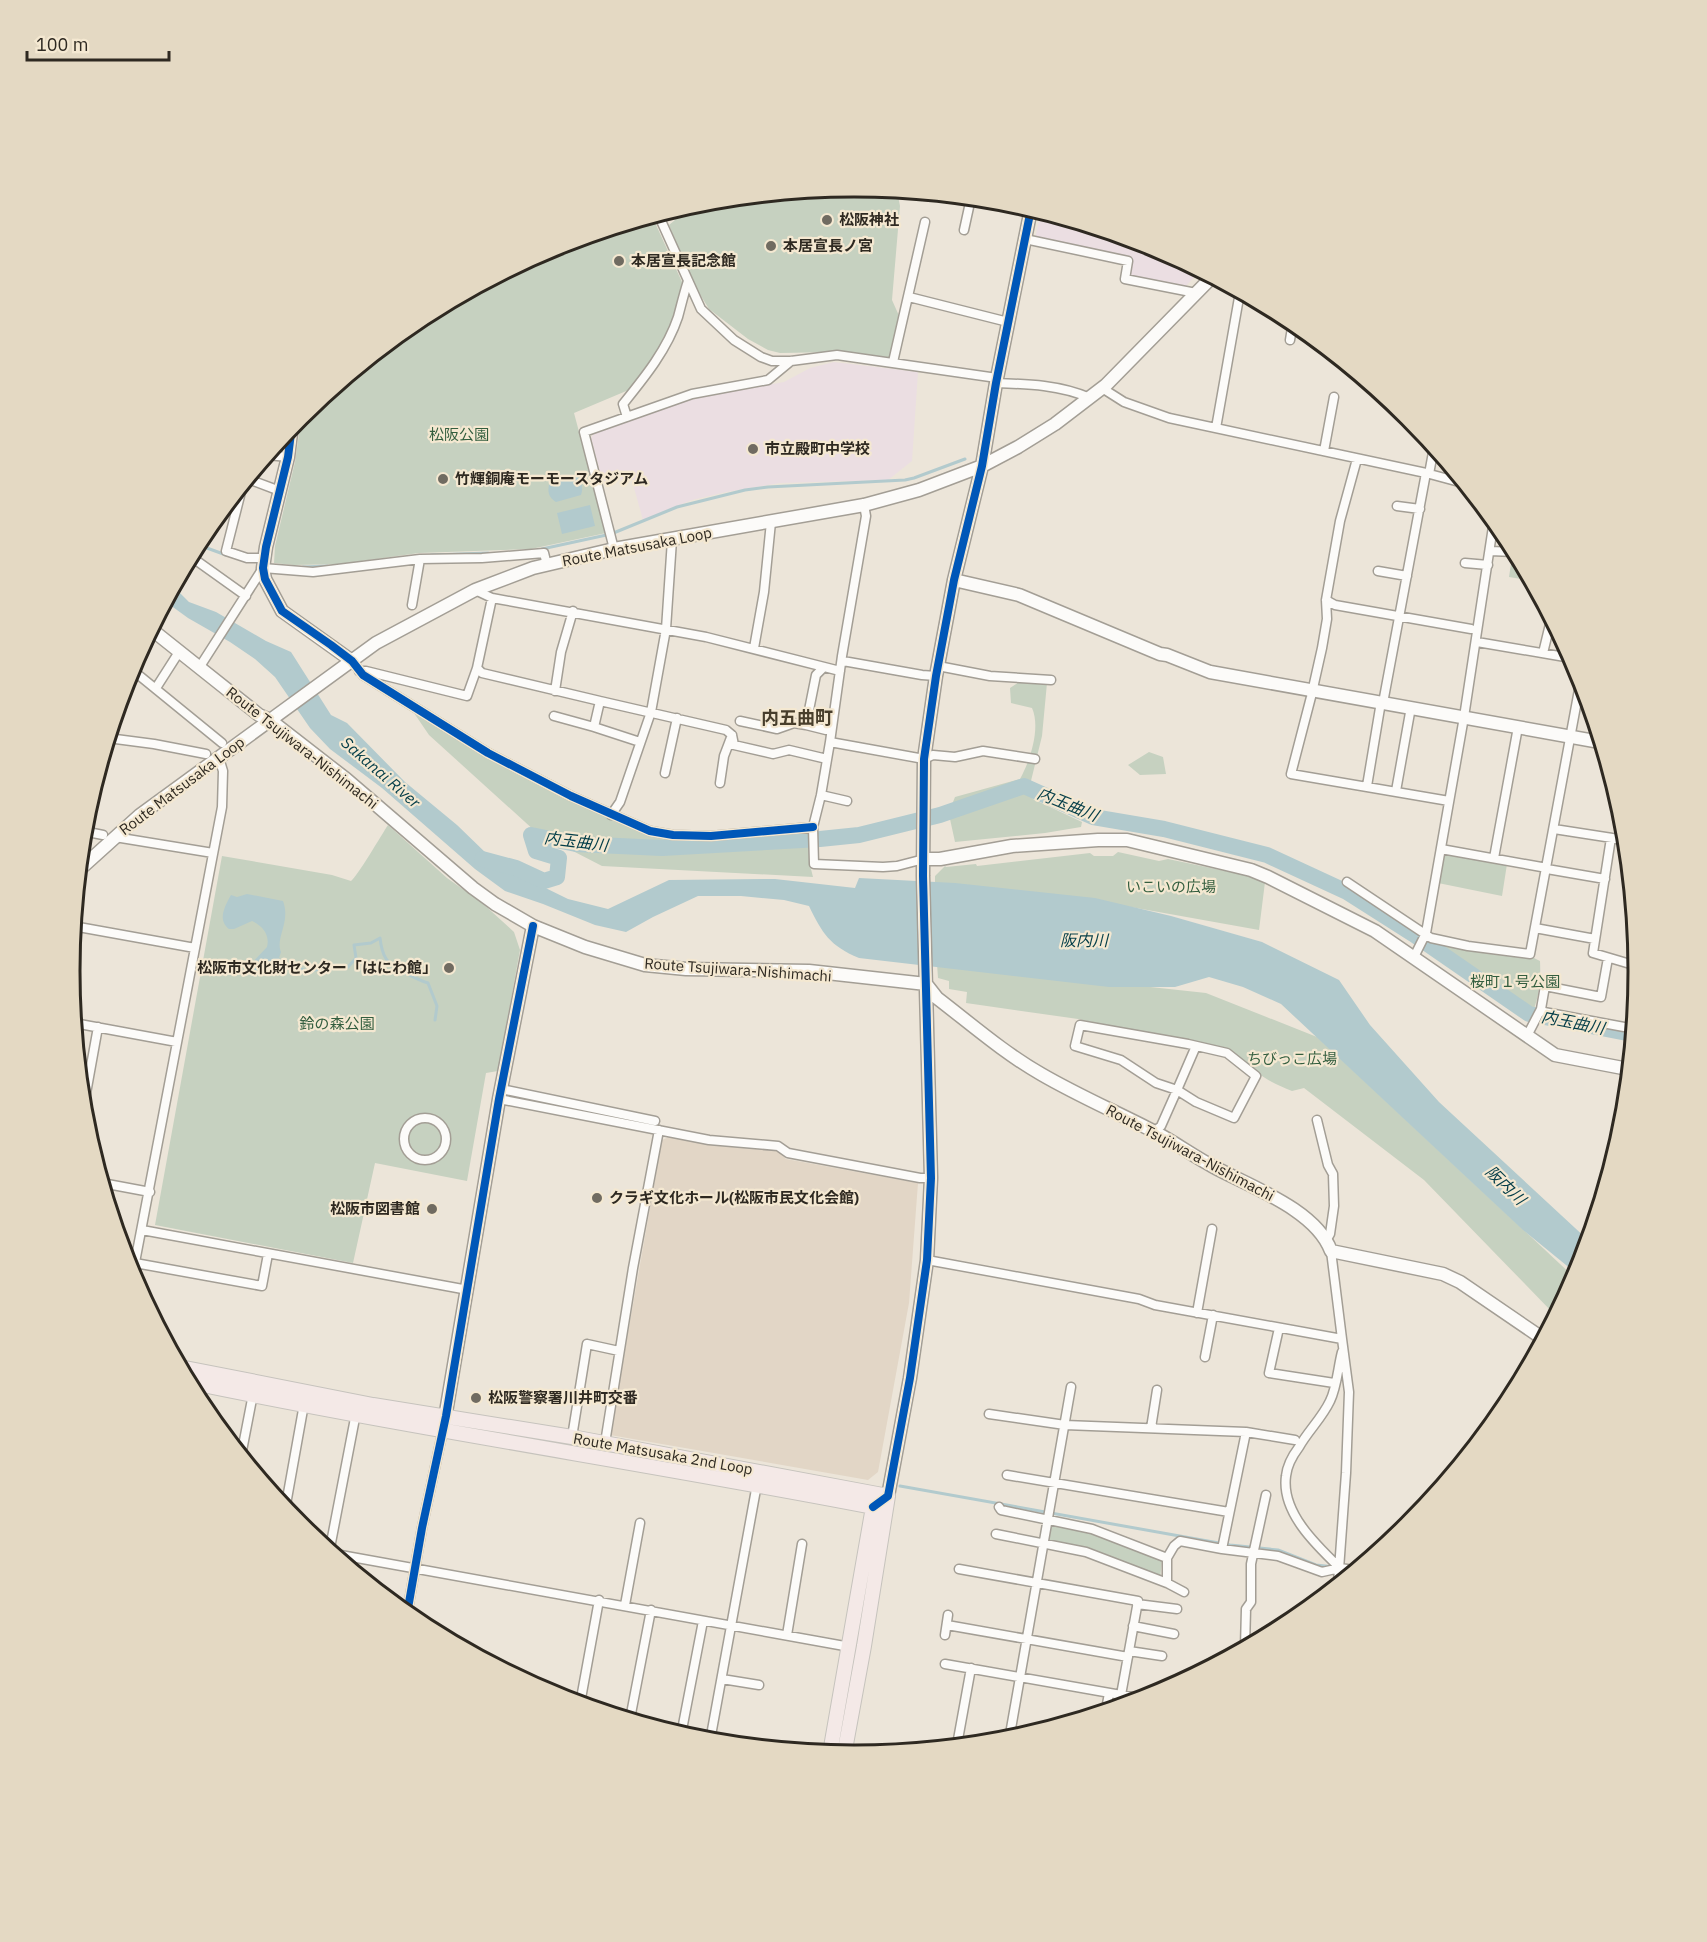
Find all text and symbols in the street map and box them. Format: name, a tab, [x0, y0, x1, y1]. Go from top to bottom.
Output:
scale bar	[27, 24, 170, 62]
text: 100 m	[36, 33, 88, 56]
place label: 松阪神社	[839, 210, 899, 229]
marker: 松阪神社	[820, 213, 834, 227]
place label: 本居宣長ノ宮	[783, 236, 873, 255]
marker: 本居宣長ノ宮	[764, 239, 778, 253]
place label: 本居宣長記念館	[631, 251, 736, 270]
marker: 本居宣長記念館	[612, 254, 626, 268]
park label: 松阪公園	[429, 425, 489, 444]
place label: 市立殿町中学校	[765, 439, 870, 458]
marker: 市立殿町中学校	[746, 442, 760, 456]
place label: 竹輝銅庵モーモースタジアム	[455, 469, 648, 488]
marker: 竹輝銅庵モーモースタジアム	[436, 472, 450, 486]
street label: Route Matsusaka Loop	[560, 523, 713, 570]
street label: Route Tsujiwara-Nishimachi	[222, 682, 382, 813]
district label: 内五曲町	[761, 706, 833, 729]
street label: Route Matsusaka Loop	[115, 732, 248, 839]
water label: Sakanai River	[337, 732, 425, 812]
water label: 内玉曲川	[1035, 783, 1103, 826]
water label: 内玉曲川	[543, 827, 611, 855]
park label: いこいの広場	[1126, 877, 1216, 896]
water label: 阪内川	[1060, 930, 1110, 950]
street label: Route Tsujiwara-Nishimachi	[644, 953, 832, 986]
place label: 松阪市文化財センター「はにわ館」	[197, 958, 437, 977]
marker: 松阪市文化財センター「はにわ館」	[442, 961, 456, 975]
park label: 桜町１号公園	[1470, 972, 1560, 991]
water label: 内玉曲川	[1540, 1006, 1608, 1038]
park label: 鈴の森公園	[299, 1014, 375, 1033]
park label: ちびっこ広場	[1247, 1049, 1337, 1068]
street label: Route Tsujiwara-Nishimachi	[1103, 1100, 1278, 1205]
water label: 阪内川	[1482, 1161, 1532, 1210]
place label: クラギ文化ホール(松阪市民文化会館)	[609, 1188, 859, 1207]
marker: クラギ文化ホール(松阪市民文化会館)	[590, 1191, 604, 1205]
place label: 松阪市図書館	[330, 1199, 420, 1218]
marker: 松阪市図書館	[425, 1202, 439, 1216]
place label: 松阪警察署川井町交番	[488, 1388, 638, 1407]
marker: 松阪警察署川井町交番	[469, 1391, 483, 1405]
street label: Route Matsusaka 2nd Loop	[572, 1428, 754, 1479]

